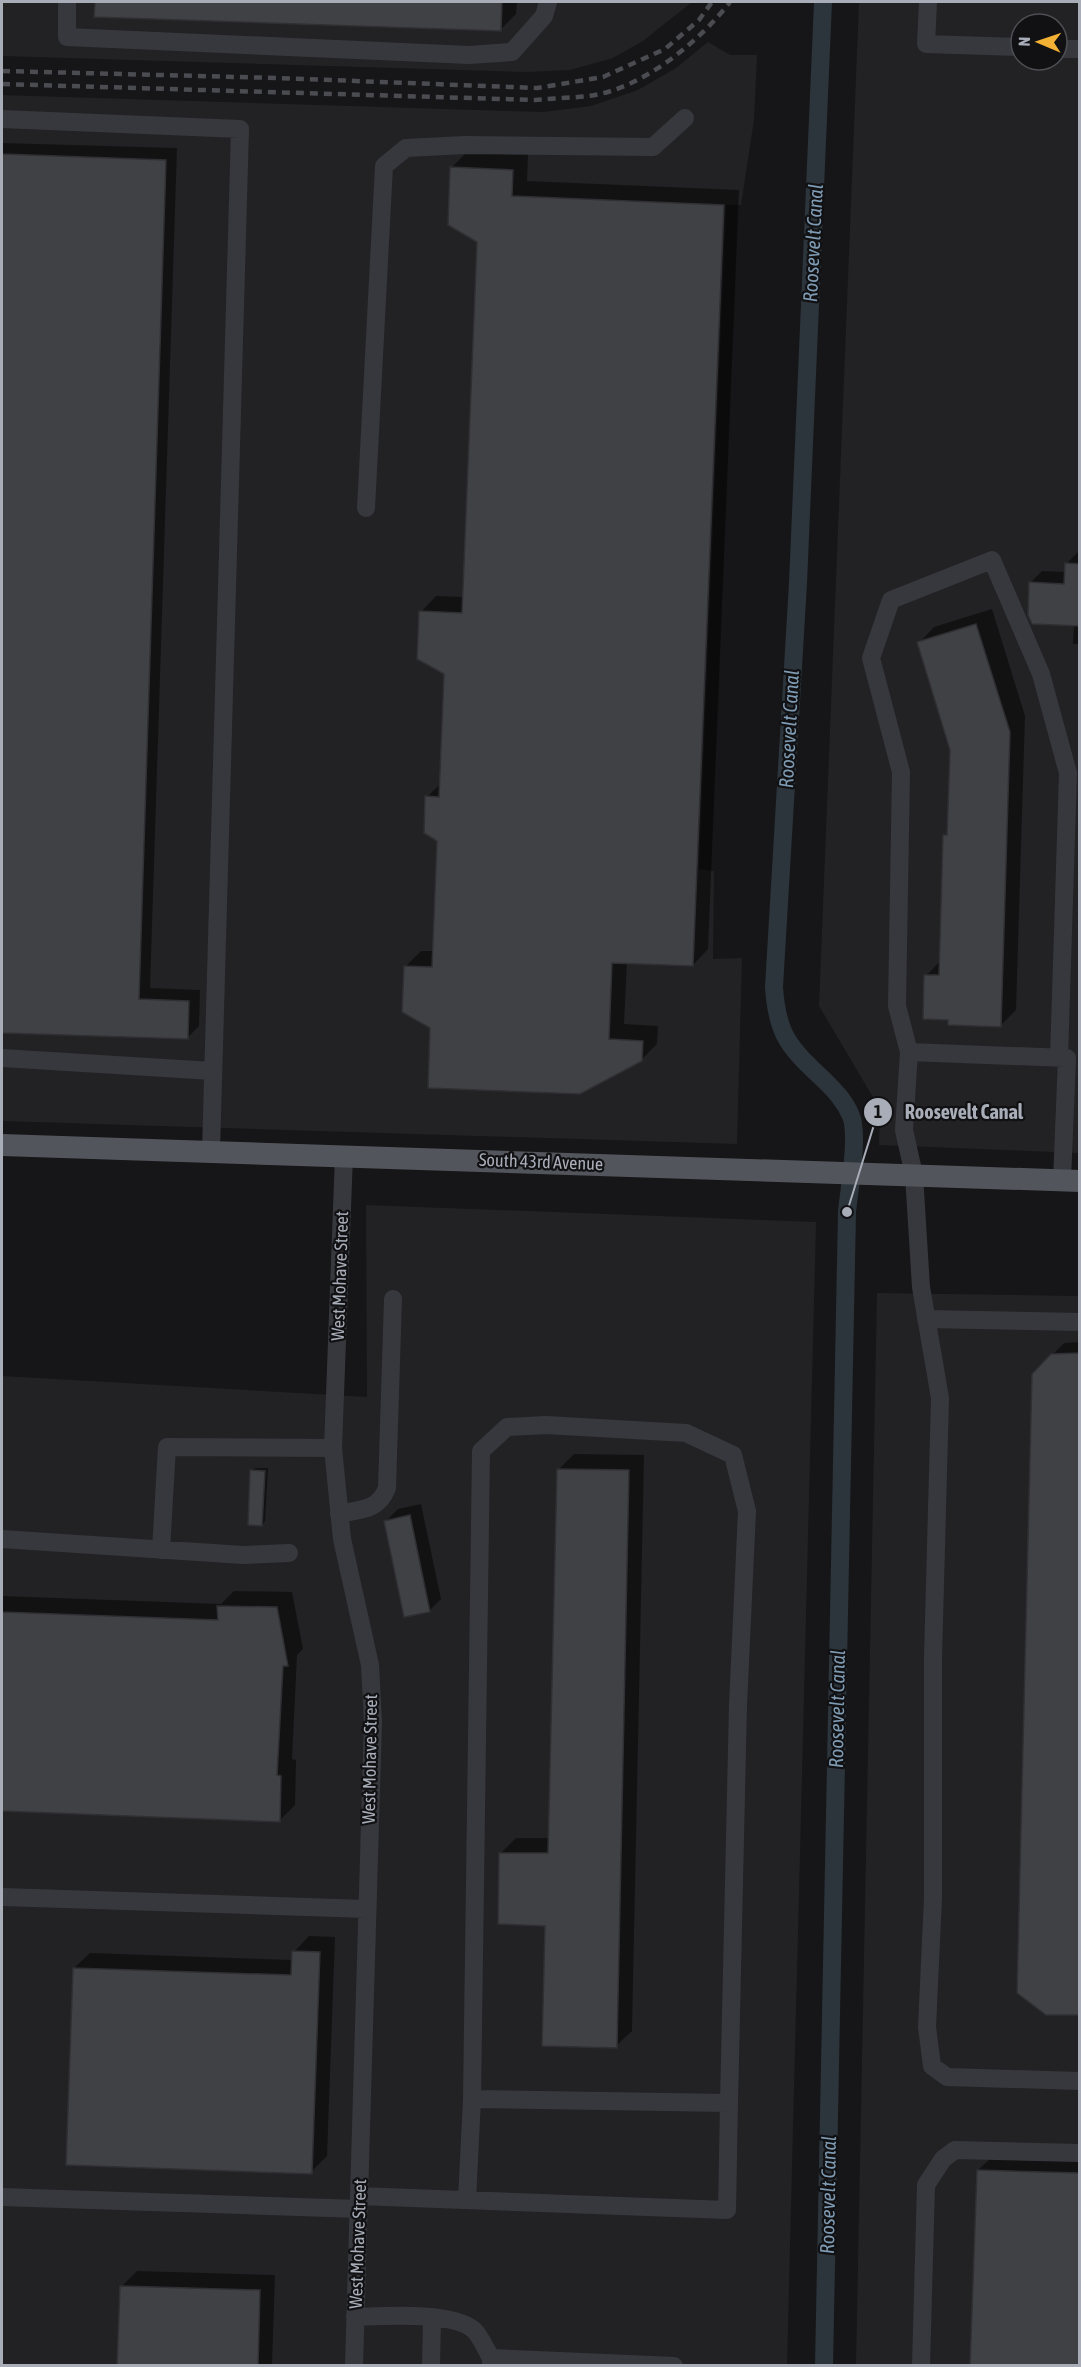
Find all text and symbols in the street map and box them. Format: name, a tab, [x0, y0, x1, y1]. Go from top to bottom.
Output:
north arrow	[1009, 12, 1069, 72]
text: N	[1015, 36, 1033, 47]
water label: Roosevelt Canal	[798, 183, 827, 303]
water label: Roosevelt Canal	[774, 669, 803, 789]
callout: Roosevelt Canal	[863, 1093, 1036, 1131]
text: Roosevelt Canal	[905, 1100, 1024, 1123]
text: 1	[874, 1101, 882, 1122]
street label: South 43rd Avenue	[479, 1149, 603, 1174]
street label: West Mohave Street	[327, 1211, 352, 1341]
water label: Roosevelt Canal	[824, 1650, 849, 1768]
street label: West Mohave Street	[358, 1694, 381, 1824]
water label: Roosevelt Canal	[815, 2136, 840, 2254]
street label: West Mohave Street	[345, 2179, 370, 2309]

